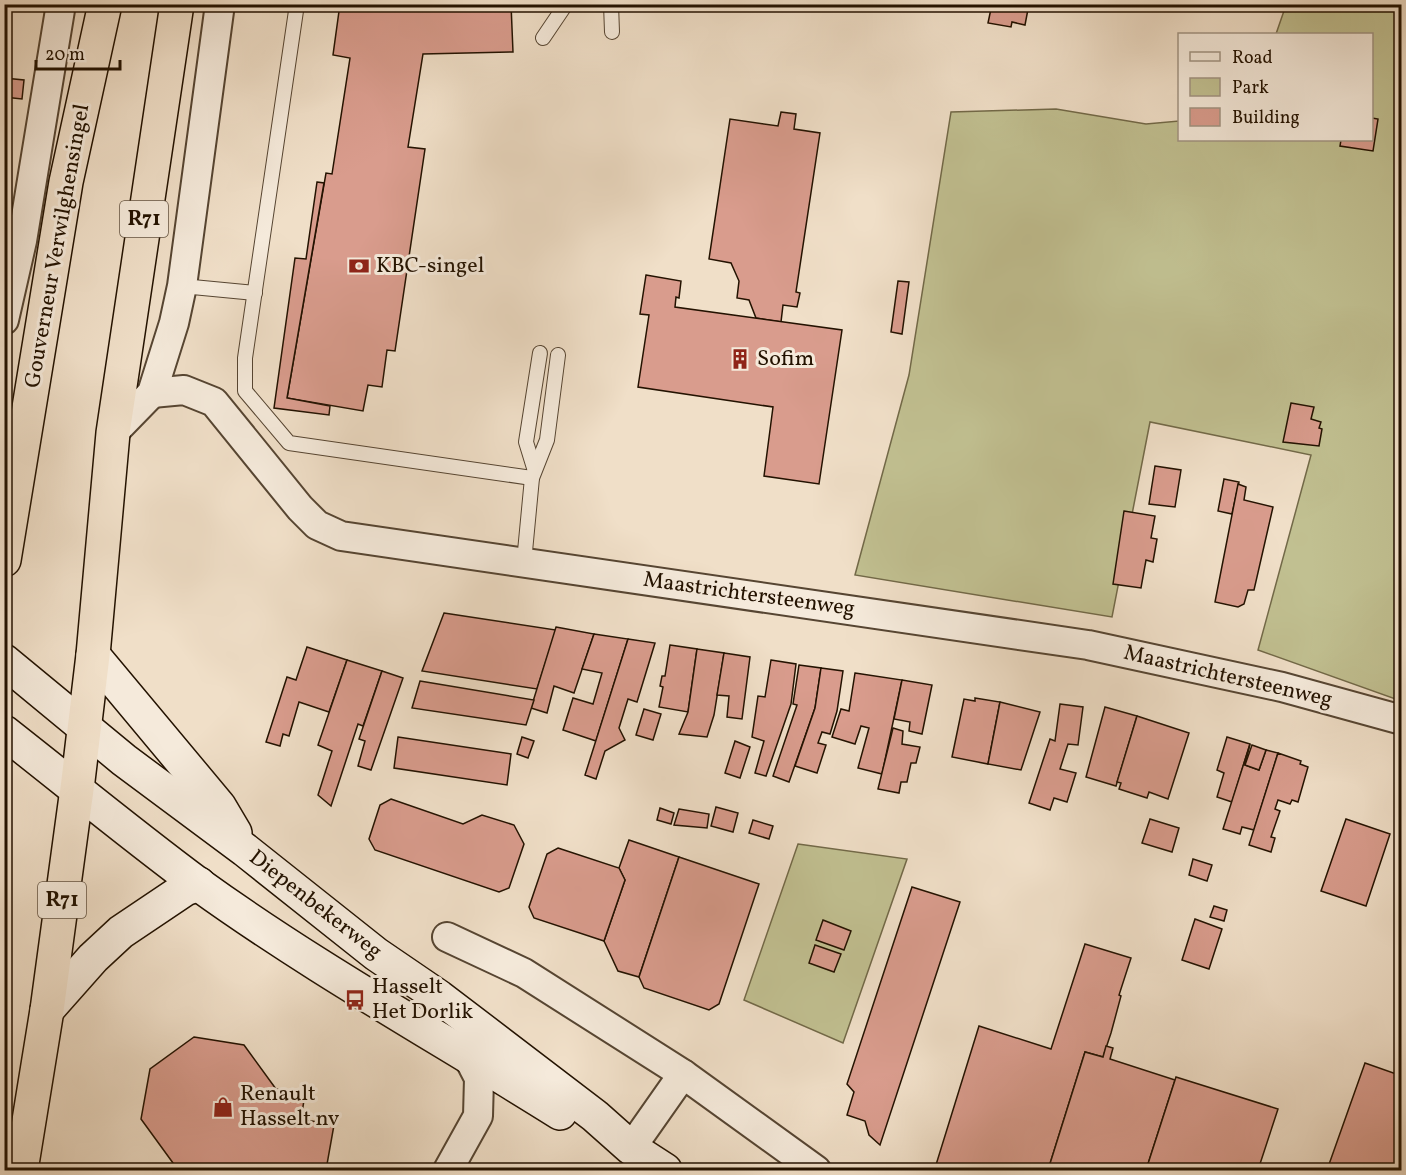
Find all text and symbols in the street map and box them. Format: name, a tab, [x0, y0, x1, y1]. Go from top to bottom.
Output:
scale bar	[36, 33, 120, 71]
legend	[1178, 33, 1373, 141]
text: 20 m	[45, 43, 85, 68]
text: Road	[1232, 46, 1273, 71]
text: Park	[1232, 76, 1269, 101]
street label: Gouverneur Verwilghensingel	[18, 102, 98, 390]
text: Building	[1232, 106, 1300, 131]
road number: R71	[120, 201, 168, 237]
place label: KBC-singel	[376, 251, 484, 282]
bank icon: KBC-singel	[347, 254, 371, 278]
place label: Sofim	[757, 344, 814, 375]
building icon: Sofim	[728, 347, 752, 371]
street label: Maastrichtersteenweg	[641, 565, 857, 625]
street label: Maastrichtersteenweg	[1121, 638, 1335, 716]
street label: Diepenbekerweg	[242, 843, 388, 967]
road number: R71	[38, 882, 86, 918]
place label: Hasselt Het Dorlik	[372, 972, 473, 1028]
bus stop icon: Hasselt Het Dorlik	[343, 988, 367, 1012]
place label: Renault Hasselt nv	[240, 1079, 340, 1135]
shop icon: Renault Hasselt nv	[211, 1095, 235, 1119]

